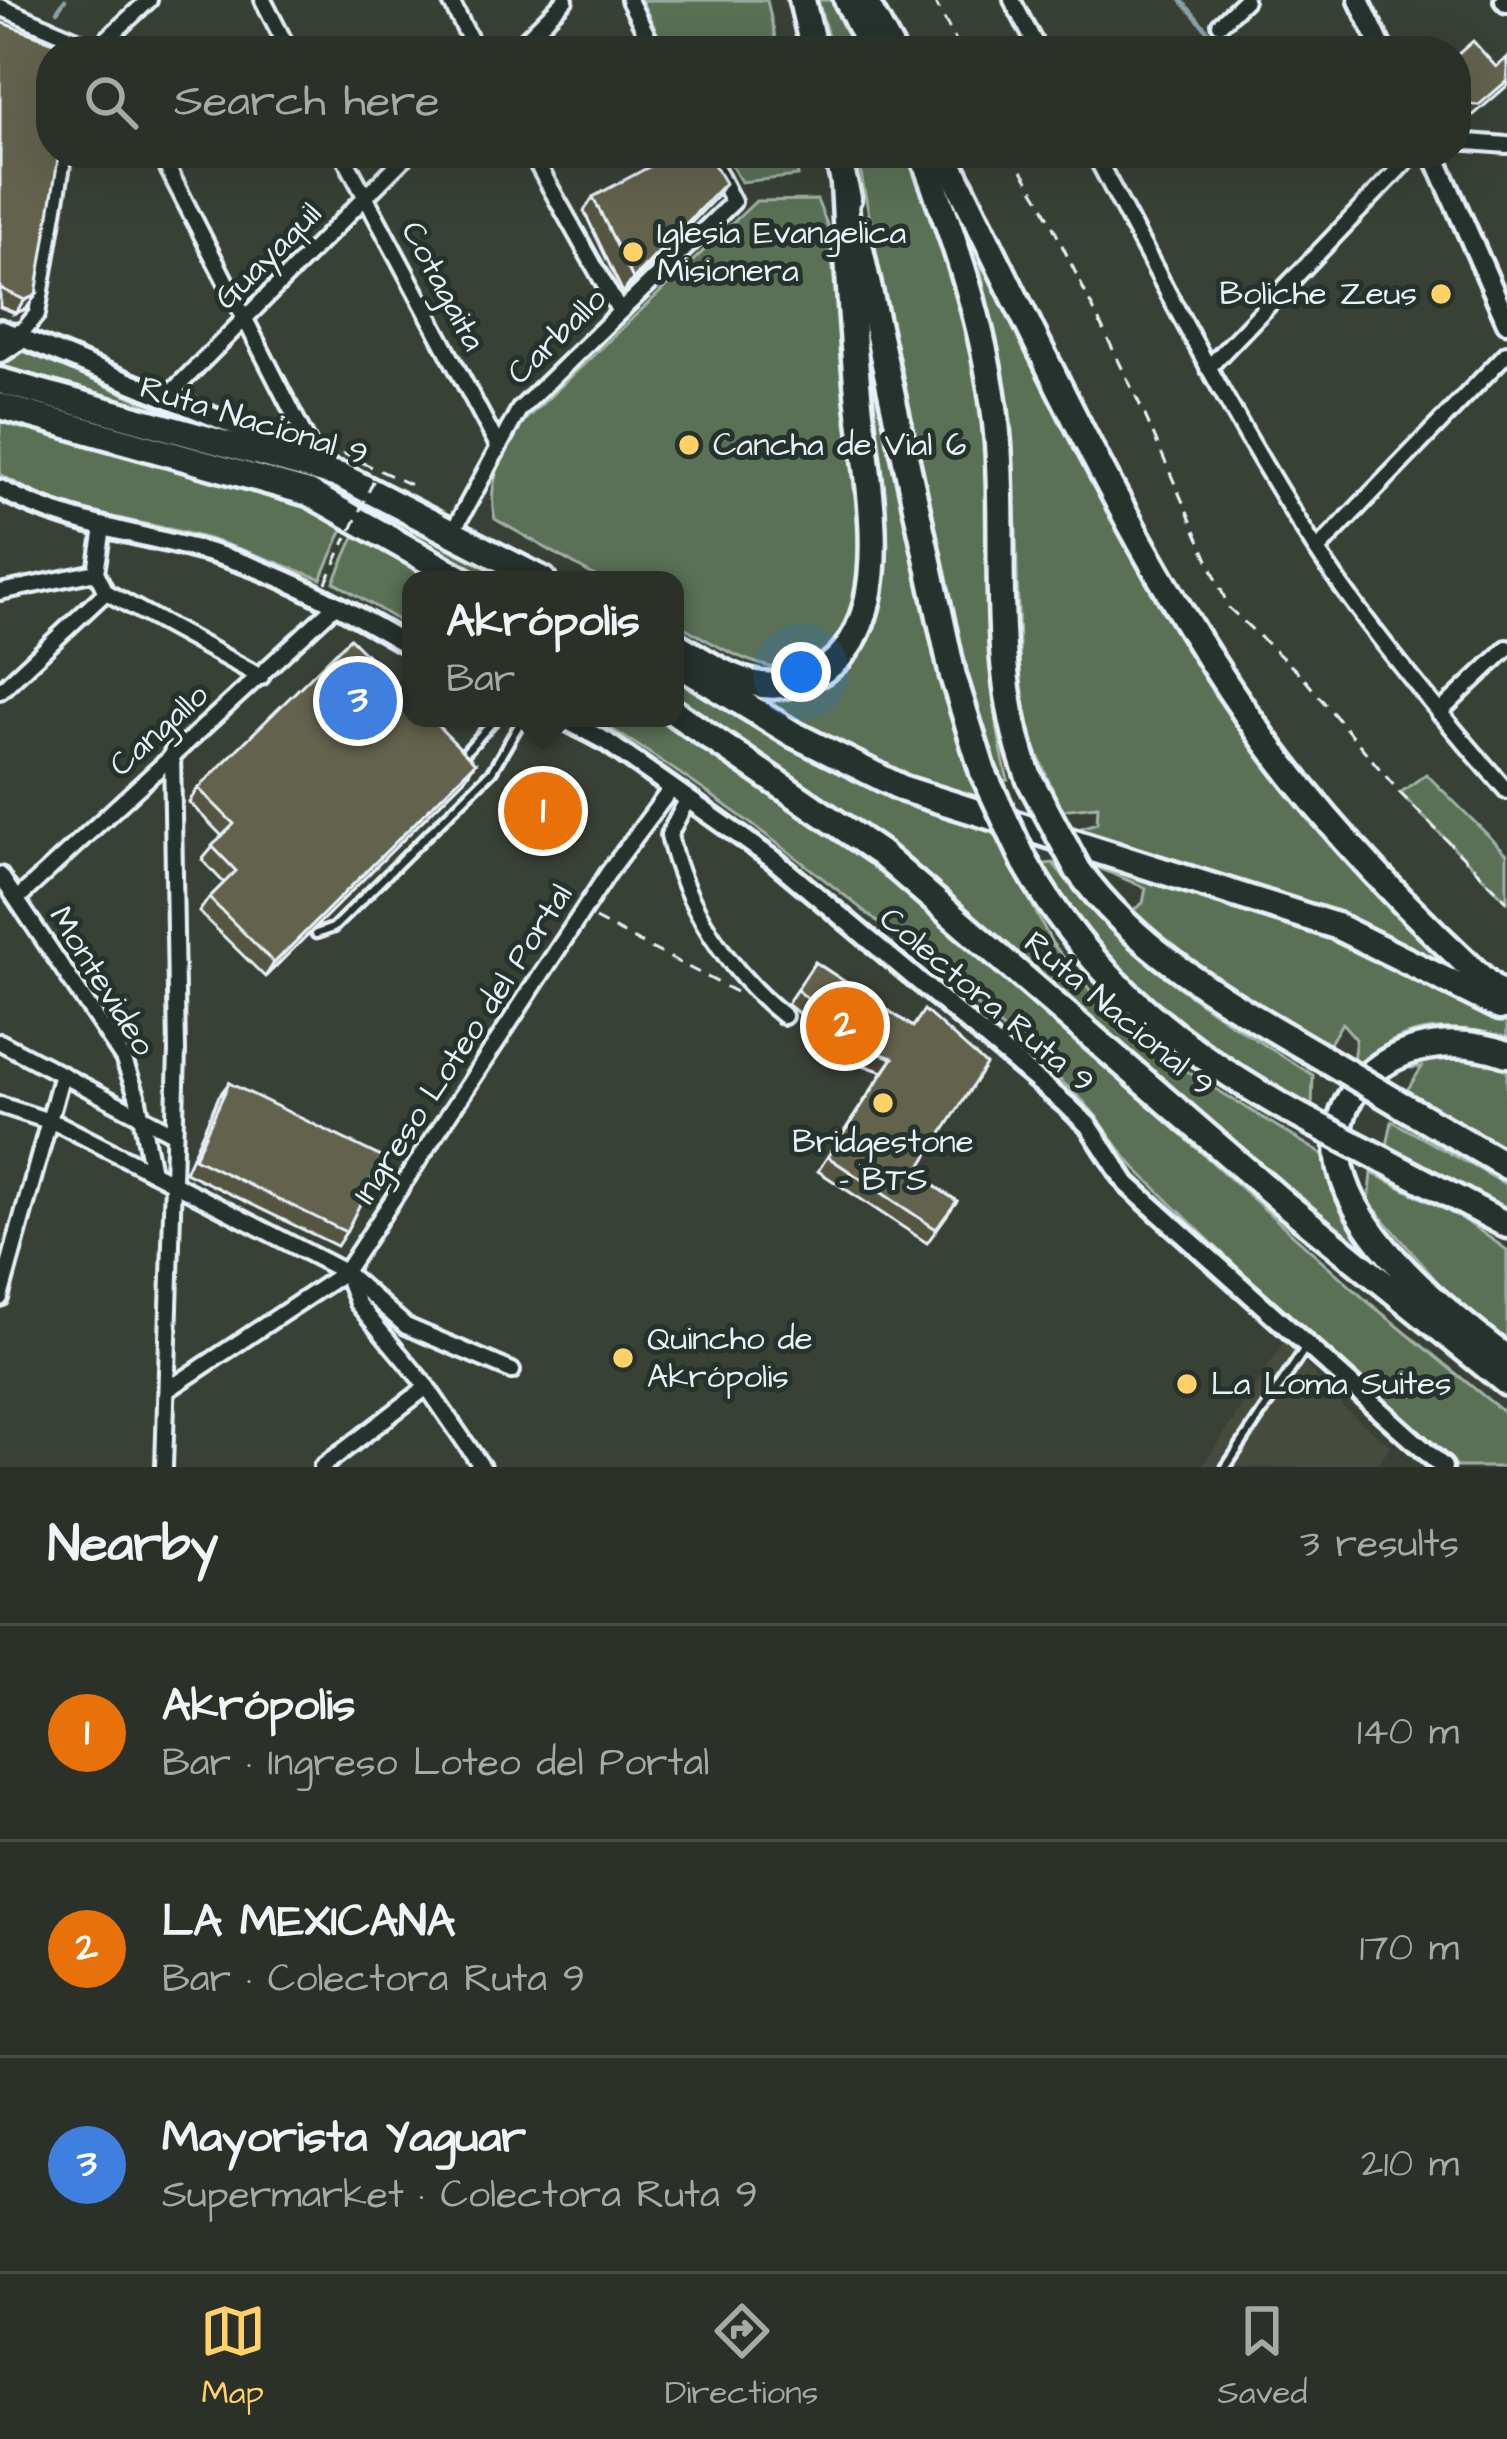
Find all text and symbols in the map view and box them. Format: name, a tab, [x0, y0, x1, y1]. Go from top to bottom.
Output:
search box	[36, 36, 1471, 168]
icon: search	[78, 69, 144, 135]
text: Search here	[174, 71, 440, 133]
street label: Guayaquil	[204, 192, 333, 321]
place label: Iglesia Evangelica Misionera	[657, 210, 906, 294]
street label: Cotagaita	[388, 213, 496, 360]
marker: Iglesia Evangelica Misionera	[620, 239, 646, 265]
place label: Boliche Zeus	[1219, 271, 1417, 317]
street label: Carballo	[497, 277, 617, 395]
marker: Boliche Zeus	[1428, 281, 1454, 307]
street label: Ruta Nacional 9	[134, 365, 374, 477]
place label: Cancha de Vial 6	[713, 422, 966, 468]
marker: Cancha de Vial 6	[676, 432, 702, 458]
popup	[402, 571, 684, 727]
text: Akrópolis	[446, 591, 640, 653]
your location	[771, 642, 831, 702]
text: Bar	[446, 653, 515, 707]
pin: 3	[319, 656, 397, 746]
street label: Cangallo	[99, 673, 220, 789]
pin: 1	[504, 766, 582, 856]
street label: Ingreso Loteo del Portal	[342, 875, 586, 1214]
street label: Colectora Ruta 9	[869, 896, 1105, 1104]
street label: Montevideo	[38, 897, 167, 1065]
street label: Ruta Nacional 9	[1014, 921, 1224, 1107]
pin: 2	[806, 981, 884, 1071]
marker: Bridgestone - BTS	[870, 1090, 896, 1116]
place label: Bridgestone - BTS	[792, 1119, 974, 1203]
place label: Quincho de Akrópolis	[647, 1316, 813, 1400]
marker: Quincho de Akrópolis	[610, 1345, 636, 1371]
place label: La Loma Suites	[1211, 1361, 1452, 1407]
marker: La Loma Suites	[1174, 1371, 1200, 1397]
text: Nearby	[48, 1510, 218, 1581]
text: 3 results	[1300, 1518, 1459, 1572]
text: Akrópolis	[162, 1675, 355, 1737]
text: 1	[85, 1706, 90, 1760]
text: 140 m	[1357, 1706, 1459, 1760]
text: Bar · Ingreso Loteo del Portal	[162, 1737, 709, 1791]
text: LA MEXICANA	[162, 1891, 455, 1953]
text: 2	[76, 1922, 98, 1976]
text: 170 m	[1359, 1922, 1459, 1976]
text: Bar · Colectora Ruta 9	[162, 1953, 585, 2007]
text: Mayorista Yaguar	[162, 2107, 526, 2169]
text: 3	[77, 2138, 97, 2192]
text: 210 m	[1361, 2138, 1459, 2192]
text: Supermarket · Colectora Ruta 9	[162, 2169, 758, 2223]
tab: Map	[200, 2298, 266, 2416]
tab: Directions	[665, 2298, 818, 2416]
tab: Saved	[1217, 2298, 1307, 2416]

